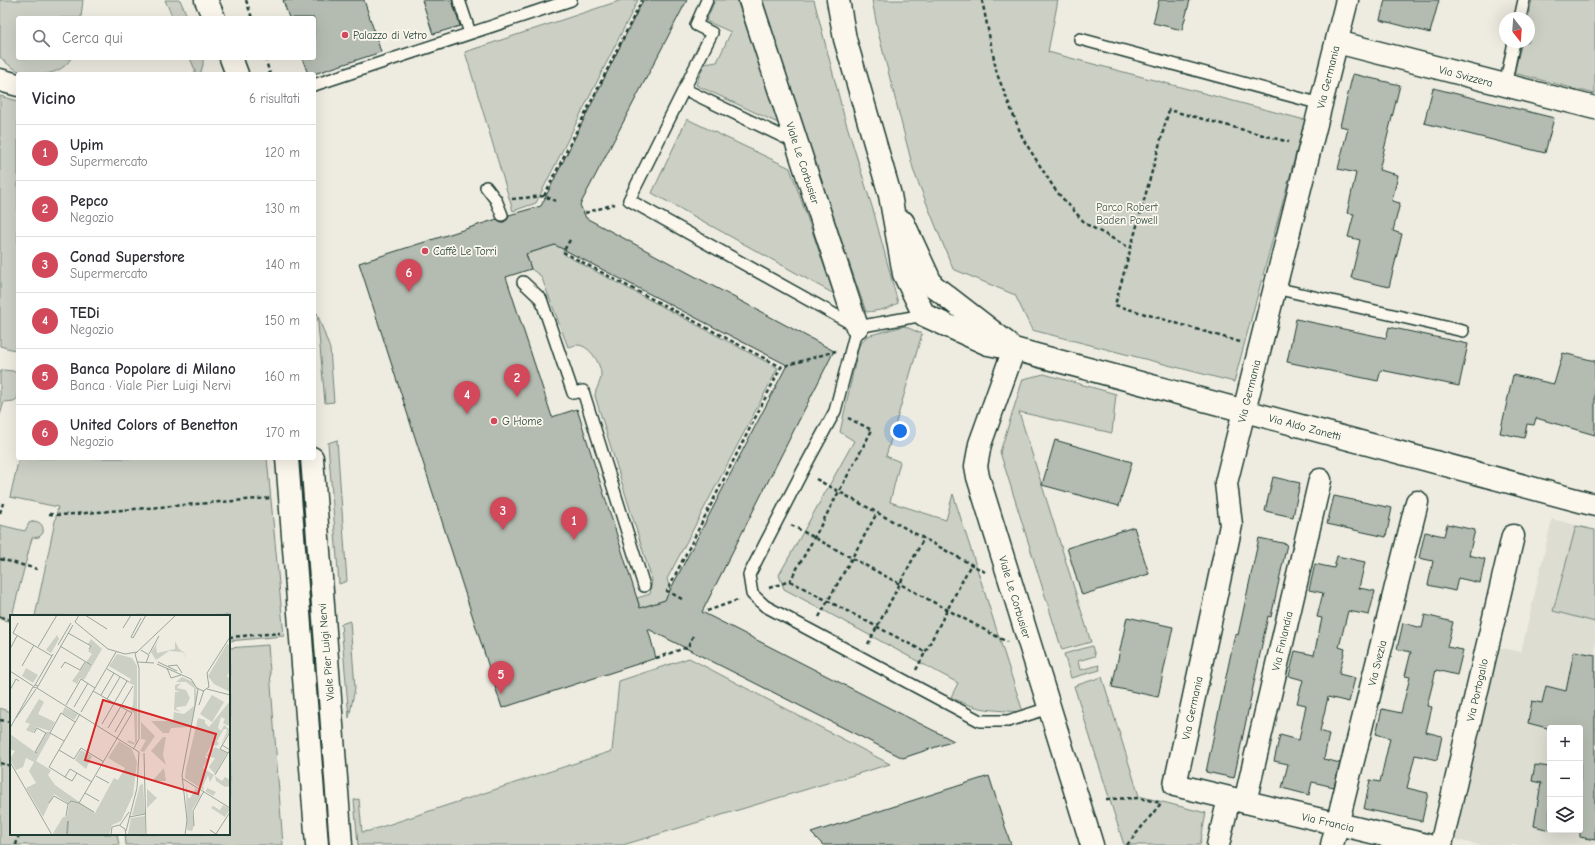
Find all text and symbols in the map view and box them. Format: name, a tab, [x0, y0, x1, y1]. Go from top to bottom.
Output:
north arrow	[1499, 12, 1535, 48]
search box	[16, 16, 316, 60]
icon: search	[30, 27, 52, 49]
text: Cerca qui	[62, 29, 123, 47]
place label: Palazzo di Vetro	[353, 29, 427, 42]
marker: Palazzo di Vetro	[340, 30, 350, 40]
street label: Via Germania	[1314, 44, 1343, 110]
street label: Via Svizzera	[1437, 63, 1494, 90]
text: Vicino	[32, 89, 75, 108]
text: 6 risultati	[249, 91, 300, 106]
street label: Viale Le Corbusier	[783, 120, 822, 206]
text: Upim	[70, 136, 103, 154]
text: 1	[42, 145, 48, 160]
text: 120 m	[265, 145, 300, 160]
text: Supermercato	[70, 154, 148, 169]
text: Pepco	[70, 192, 108, 210]
text: 2	[42, 201, 48, 216]
text: 130 m	[265, 201, 300, 216]
park label: Parco Robert Baden Powell	[1096, 201, 1159, 227]
text: Negozio	[70, 210, 114, 225]
place label: Caffè Le Torri	[433, 245, 497, 258]
marker: Caffè Le Torri	[420, 246, 430, 256]
text: Conad Superstore	[70, 248, 185, 266]
text: 3	[42, 257, 48, 272]
text: 140 m	[266, 257, 300, 272]
pin: 6	[396, 259, 422, 292]
text: Supermercato	[70, 266, 148, 281]
text: TEDi	[70, 304, 100, 322]
text: 4	[42, 313, 48, 328]
text: 150 m	[265, 313, 300, 328]
text: Negozio	[70, 322, 114, 337]
street label: Via Germania	[1235, 358, 1264, 424]
text: Banca Popolare di Milano	[70, 360, 236, 378]
pin: 2	[504, 364, 530, 397]
text: 5	[42, 369, 48, 384]
text: 160 m	[265, 369, 300, 384]
text: Banca · Viale Pier Luigi Nervi	[70, 378, 231, 393]
pin: 4	[454, 381, 480, 414]
street label: Via Aldo Zanetti	[1267, 412, 1342, 443]
place label: G Home	[502, 415, 542, 428]
text: United Colors of Benetton	[70, 416, 238, 434]
marker: G Home	[489, 416, 499, 426]
your location	[890, 421, 910, 441]
text: 6	[42, 425, 48, 440]
text: 170 m	[266, 425, 300, 440]
text: Negozio	[70, 434, 114, 449]
pin: 3	[490, 497, 516, 530]
pin: 1	[561, 507, 587, 540]
street label: Viale Le Corbusier	[996, 554, 1033, 641]
street label: Viale Pier Luigi Nervi	[316, 603, 337, 701]
street label: Via Finlandia	[1269, 610, 1296, 672]
inset map	[10, 615, 230, 835]
street label: Via Svezia	[1366, 639, 1389, 687]
street label: Via Portogallo	[1464, 657, 1491, 723]
pin: 5	[488, 661, 514, 694]
street label: Via Germania	[1179, 675, 1206, 741]
map controls	[1547, 725, 1583, 833]
button: +	[1547, 725, 1583, 761]
button: −	[1547, 761, 1583, 797]
button: layers	[1547, 797, 1583, 833]
street label: Via Francia	[1300, 810, 1355, 835]

